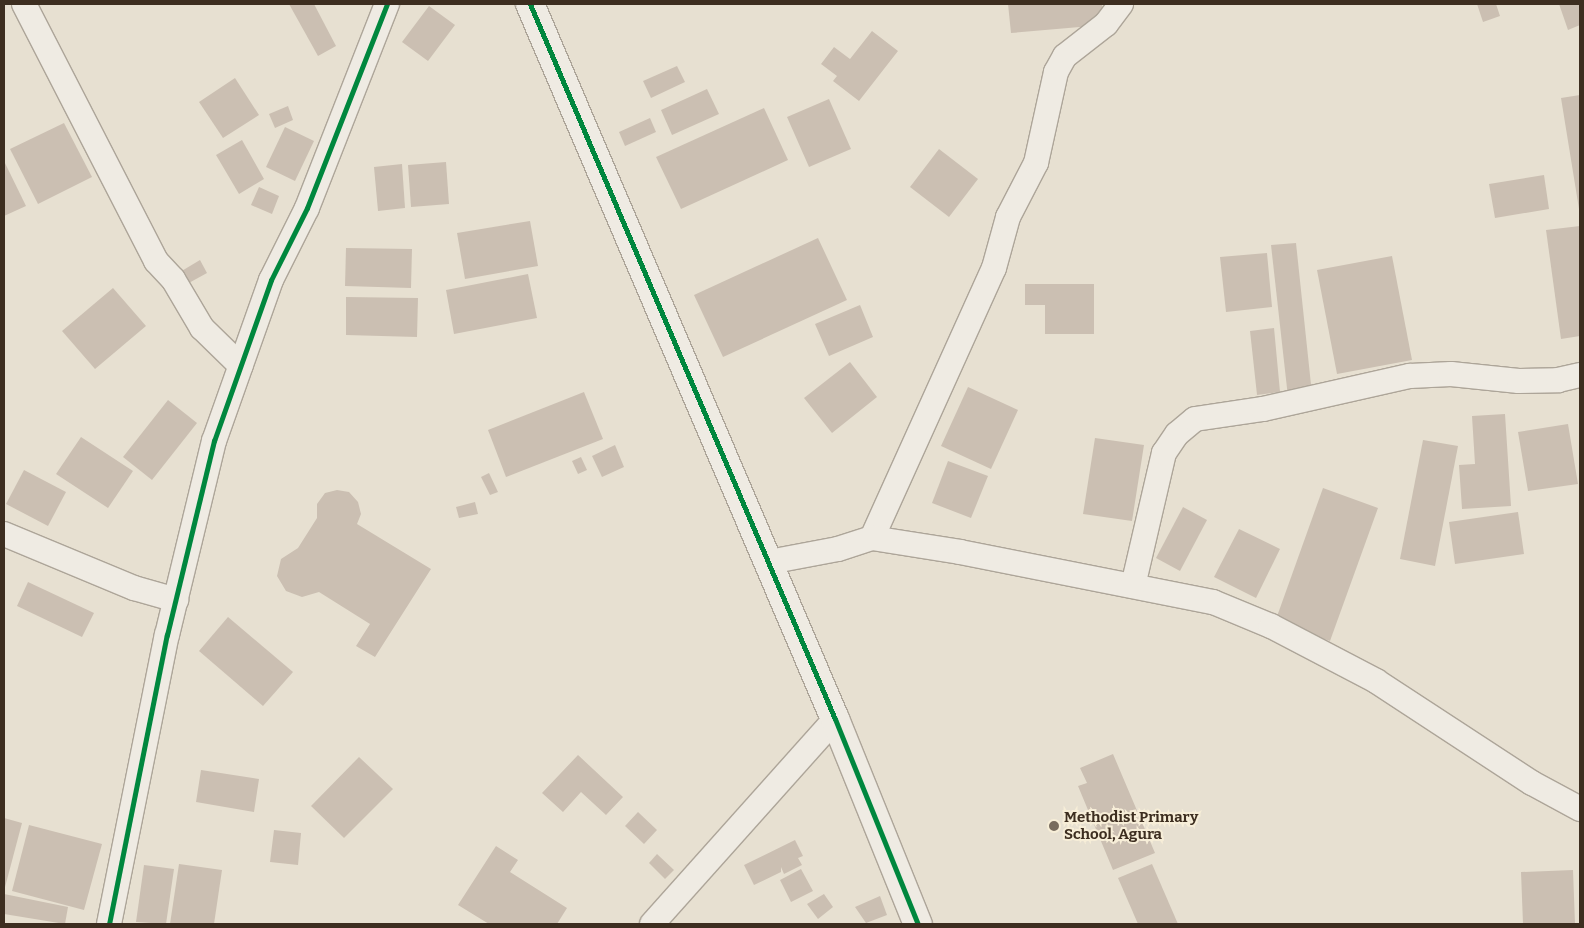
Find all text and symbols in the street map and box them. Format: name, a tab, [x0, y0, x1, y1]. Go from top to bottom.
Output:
place label: Methodist Primary School, Agura	[1064, 808, 1198, 843]
marker: Methodist Primary School, Agura	[1048, 820, 1060, 832]

